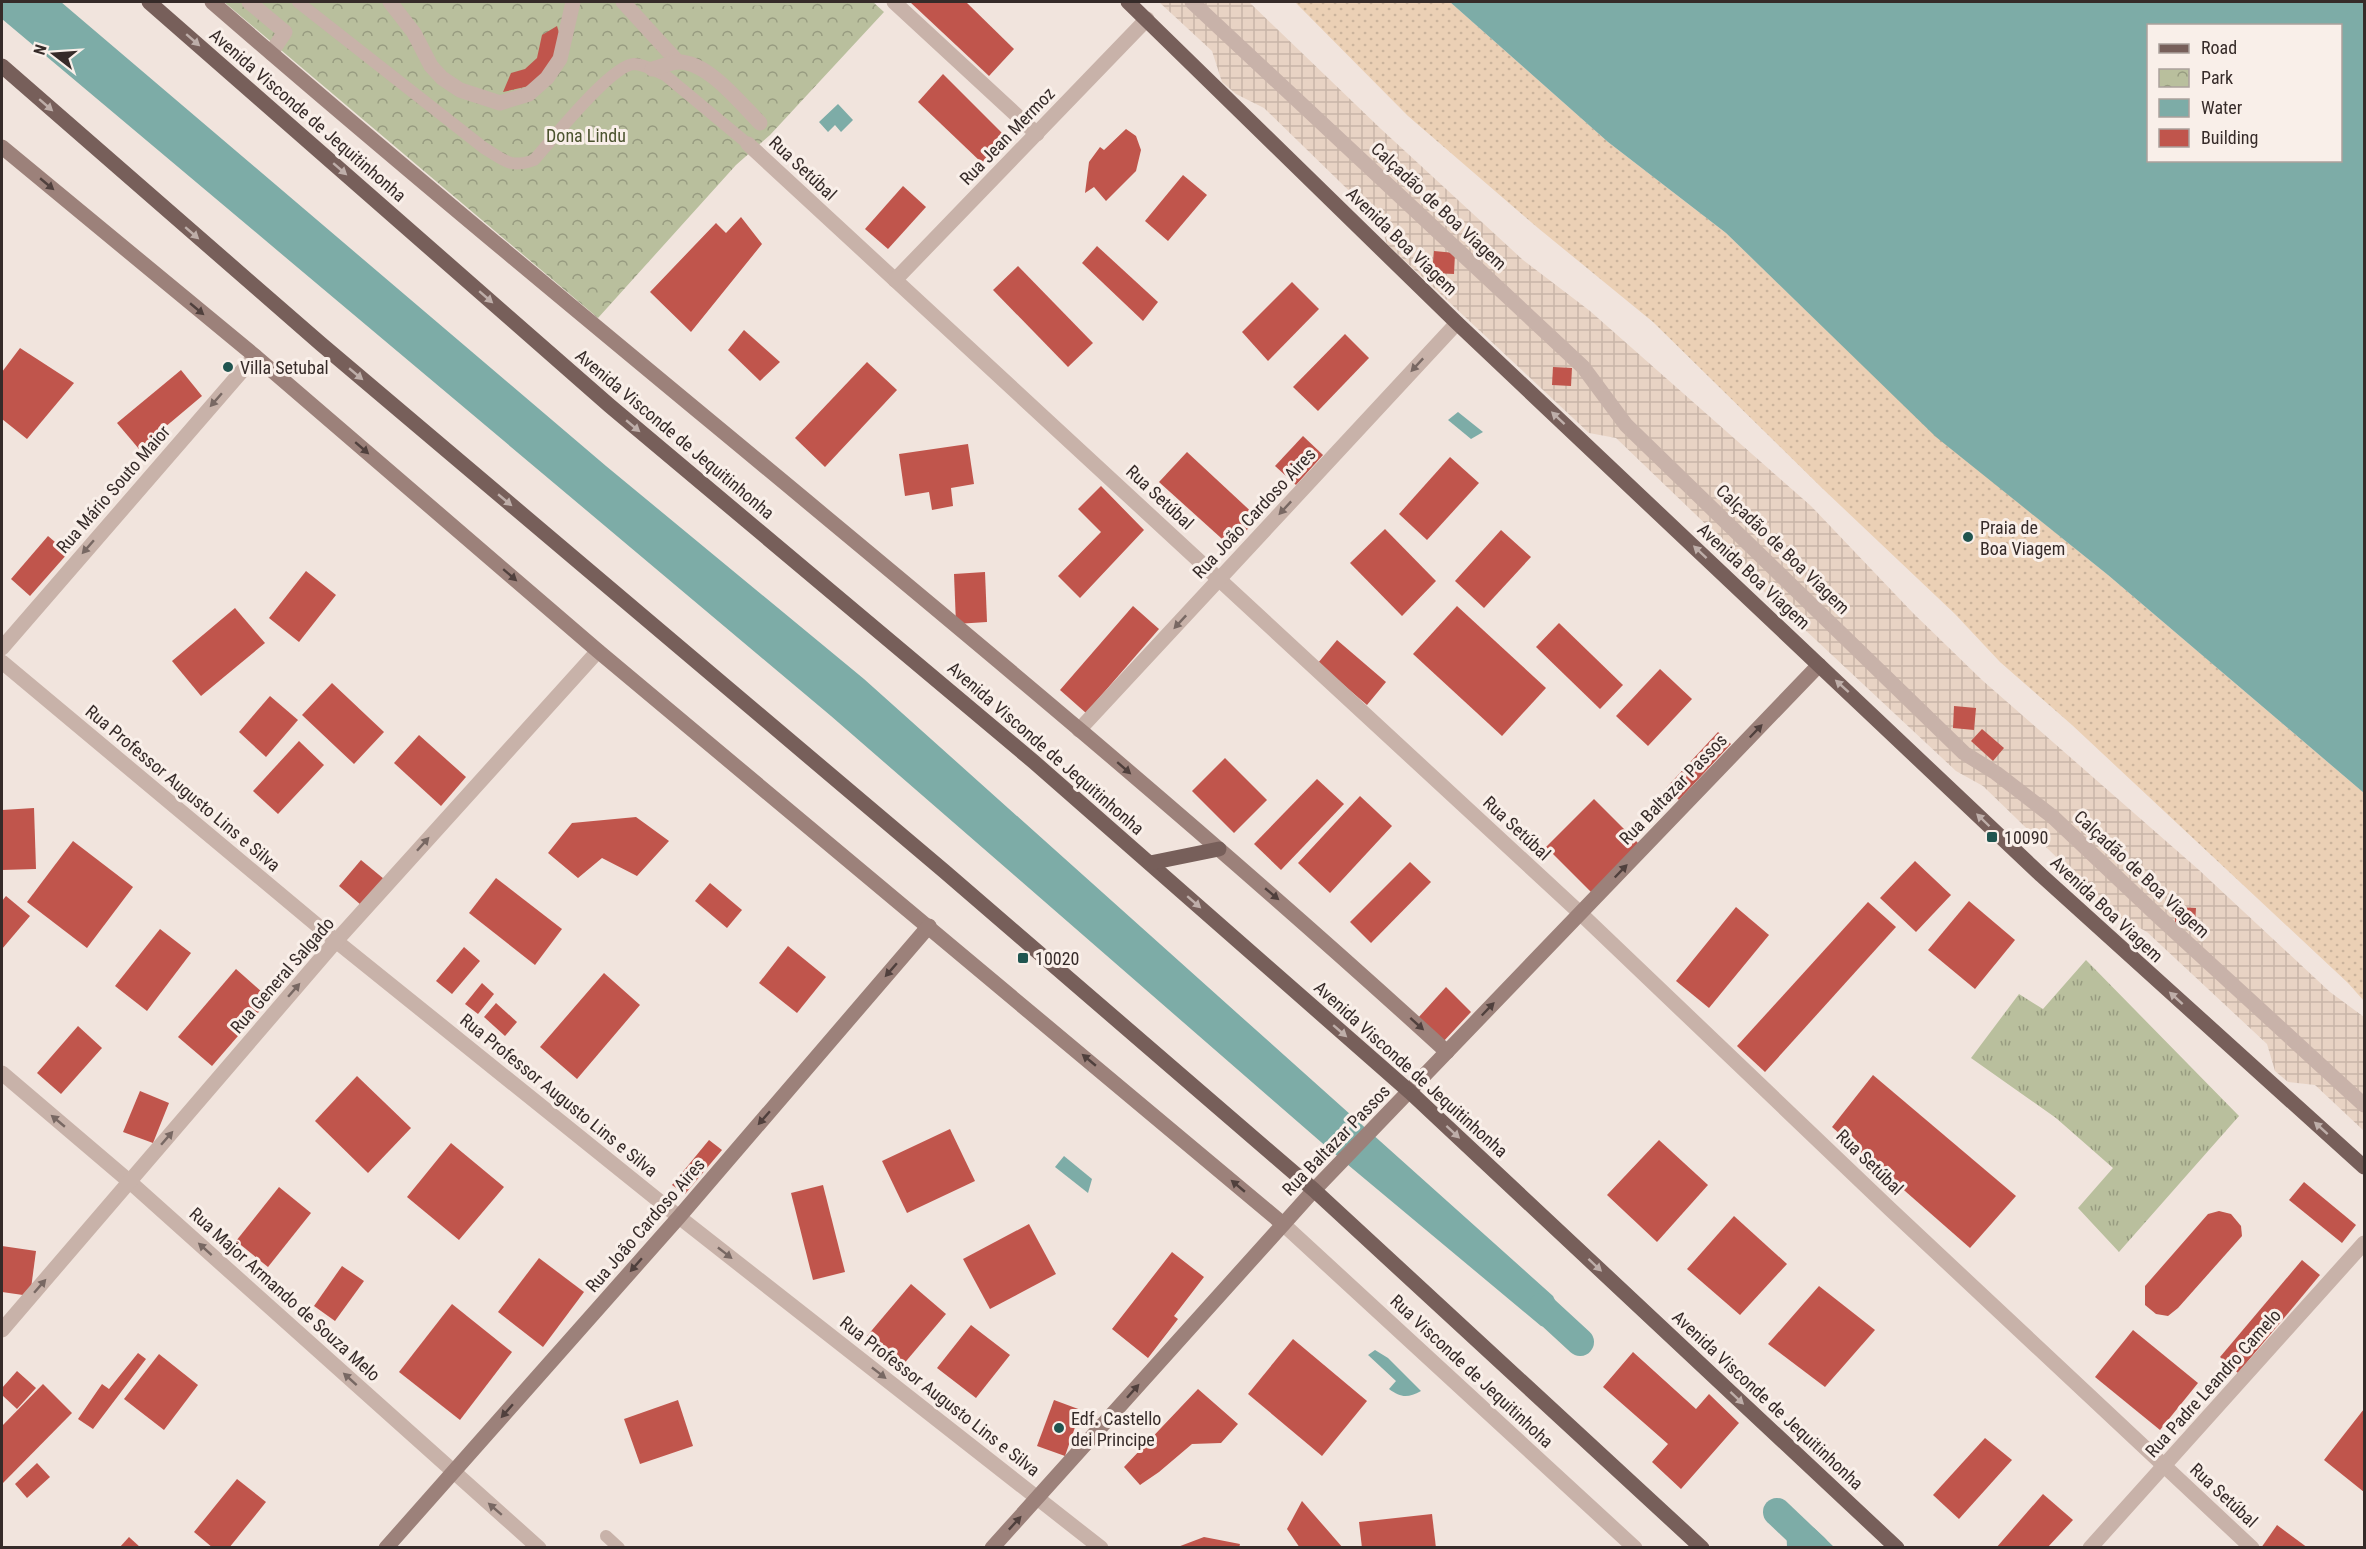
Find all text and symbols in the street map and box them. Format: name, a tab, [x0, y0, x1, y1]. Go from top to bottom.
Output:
north arrow	[24, 24, 84, 84]
street label: Avenida Visconde de Jequitinhonha	[206, 24, 410, 206]
legend	[2147, 24, 2342, 162]
one-way arrow	[185, 33, 200, 46]
text: Road	[2201, 37, 2237, 58]
text: N	[30, 42, 51, 57]
text: Park	[2201, 67, 2233, 88]
street label: Rua Jean Mermoz	[955, 83, 1059, 189]
text: Water	[2201, 97, 2243, 118]
one-way arrow	[38, 98, 53, 111]
park label: Dona Lindu	[546, 125, 626, 146]
text: Building	[2201, 127, 2258, 148]
street label: Rua Setúbal	[765, 132, 841, 204]
street label: Calçadão de Boa Viagem	[1367, 138, 1511, 274]
one-way arrow	[332, 162, 347, 175]
one-way arrow	[39, 178, 55, 191]
street label: Avenida Boa Viagem	[1342, 183, 1462, 299]
one-way arrow	[185, 226, 200, 240]
one-way arrow	[478, 290, 493, 303]
one-way arrow	[189, 302, 205, 315]
street label: Avenida Visconde de Jequitinhonha	[571, 345, 779, 523]
place label: Villa Setubal	[240, 357, 329, 378]
one-way arrow	[1411, 358, 1425, 372]
marker: Villa Setubal	[221, 360, 235, 374]
one-way arrow	[348, 367, 363, 380]
one-way arrow	[210, 392, 223, 408]
one-way arrow	[1551, 411, 1566, 425]
one-way arrow	[625, 419, 641, 432]
street label: Rua Mário Souto Maior	[52, 420, 174, 557]
one-way arrow	[354, 441, 369, 454]
street label: Rua João Cardoso Aires	[1188, 443, 1320, 583]
street label: Rua Setúbal	[1122, 461, 1198, 533]
street label: Calçadão de Boa Viagem	[1712, 480, 1854, 618]
one-way arrow	[497, 493, 512, 506]
one-way arrow	[1278, 501, 1292, 516]
place label: Praia de Boa Viagem	[1980, 517, 2065, 559]
street label: Avenida Boa Viagem	[1694, 519, 1814, 633]
marker: Praia de Boa Viagem	[1961, 530, 1975, 544]
one-way arrow	[82, 539, 95, 554]
one-way arrow	[1692, 545, 1707, 559]
one-way arrow	[502, 568, 517, 581]
one-way arrow	[1173, 614, 1187, 629]
street label: Avenida Visconde de Jequitinhonha	[944, 657, 1148, 839]
one-way arrow	[1834, 679, 1849, 693]
street label: Rua Professor Augusto Lins e Silva	[81, 700, 285, 876]
one-way arrow	[1749, 723, 1763, 738]
street label: Rua Baltazar Passos	[1615, 729, 1731, 849]
one-way arrow	[1116, 761, 1131, 774]
street label: Rua Setúbal	[1479, 792, 1555, 864]
street label: Calçadão de Boa Viagem	[2070, 806, 2214, 942]
one-way arrow	[1976, 814, 1991, 827]
place label: 10090	[2004, 827, 2048, 848]
marker: 10090	[1985, 830, 1999, 844]
one-way arrow	[416, 837, 429, 852]
street label: Avenida Boa Viagem	[2047, 852, 2167, 966]
one-way arrow	[1613, 864, 1627, 878]
one-way arrow	[1264, 887, 1279, 900]
one-way arrow	[1186, 895, 1201, 908]
street label: Rua General Salgado	[226, 913, 338, 1037]
place label: 10020	[1035, 948, 1079, 969]
marker: 10020	[1016, 951, 1030, 965]
one-way arrow	[885, 962, 898, 977]
street label: Avenida Visconde de Jequitinhonha	[1310, 977, 1512, 1161]
one-way arrow	[287, 983, 300, 998]
one-way arrow	[2168, 991, 2183, 1005]
one-way arrow	[1481, 1002, 1495, 1017]
street label: Rua Professor Augusto Lins e Silva	[456, 1009, 662, 1181]
one-way arrow	[1410, 1017, 1425, 1031]
one-way arrow	[1332, 1024, 1348, 1037]
one-way arrow	[1081, 1054, 1097, 1067]
street label: Rua Baltazar Passos	[1278, 1080, 1394, 1200]
one-way arrow	[758, 1110, 771, 1125]
one-way arrow	[50, 1114, 66, 1127]
one-way arrow	[2314, 1122, 2329, 1135]
one-way arrow	[1445, 1125, 1460, 1139]
street label: Rua Setúbal	[1832, 1125, 1908, 1199]
one-way arrow	[160, 1131, 173, 1146]
street label: Rua João Cardoso Aires	[581, 1154, 709, 1296]
one-way arrow	[1231, 1180, 1246, 1193]
street label: Rua Major Armando de Souza Melo	[185, 1203, 385, 1385]
one-way arrow	[198, 1243, 213, 1256]
one-way arrow	[717, 1246, 733, 1259]
one-way arrow	[629, 1258, 643, 1273]
one-way arrow	[1587, 1258, 1602, 1271]
one-way arrow	[33, 1279, 46, 1294]
street label: Rua Visconde de Jequitinhoha	[1386, 1290, 1558, 1452]
street label: Rua Padre Leandro Camelo	[2141, 1305, 2285, 1461]
street label: Avenida Visconde de Jequitinhonha	[1668, 1306, 1868, 1494]
street label: Rua Professor Augusto Lins e Silva	[836, 1312, 1044, 1480]
one-way arrow	[871, 1366, 886, 1378]
one-way arrow	[343, 1373, 358, 1386]
one-way arrow	[1126, 1384, 1139, 1399]
one-way arrow	[1730, 1391, 1744, 1405]
one-way arrow	[500, 1404, 514, 1419]
place label: Edf. Castello dei Principe	[1071, 1408, 1161, 1450]
marker: Edf. Castello dei Principe	[1052, 1421, 1066, 1435]
street label: Rua Setúbal	[2186, 1459, 2262, 1531]
one-way arrow	[488, 1503, 503, 1516]
one-way arrow	[1008, 1515, 1022, 1530]

